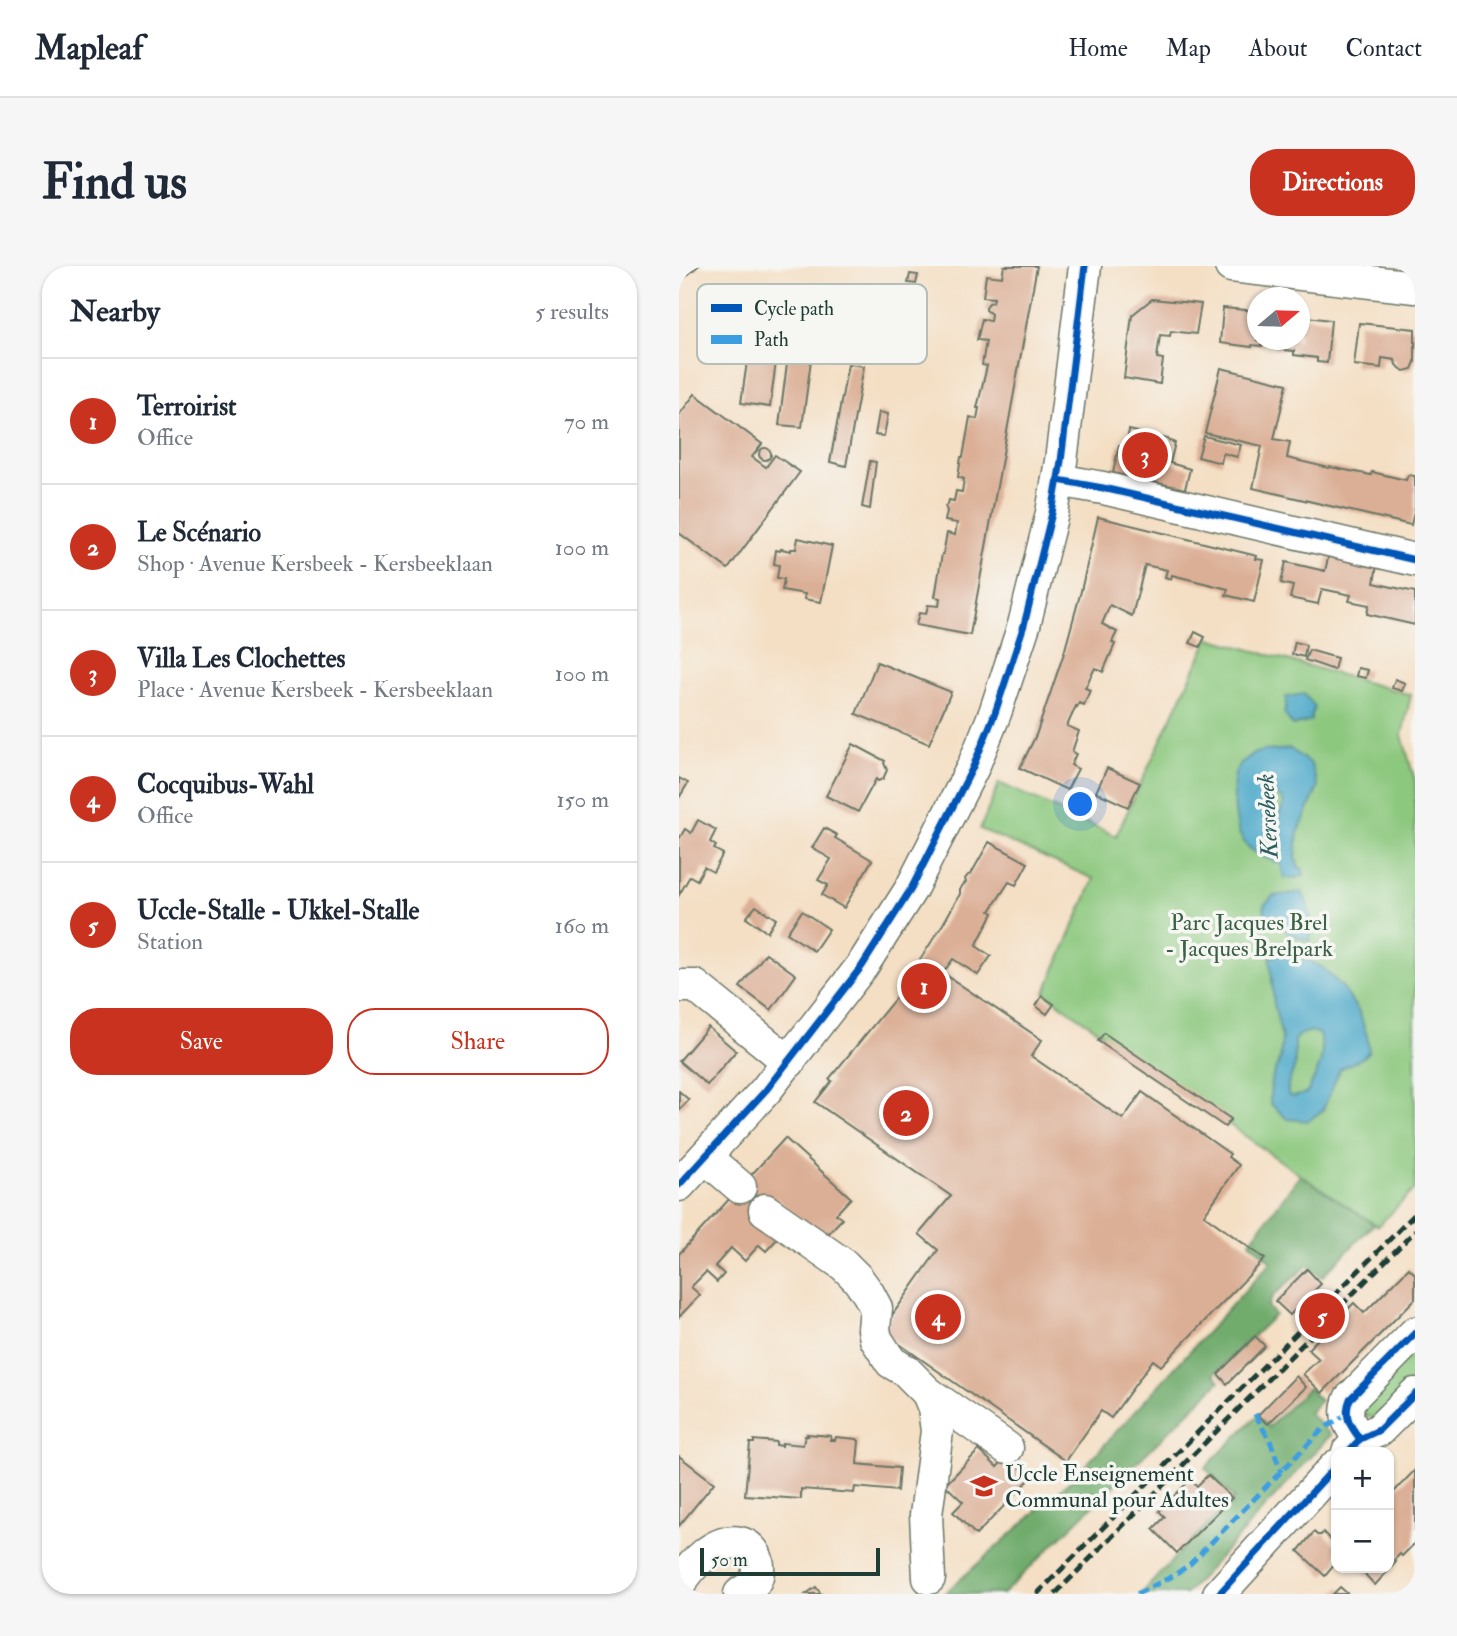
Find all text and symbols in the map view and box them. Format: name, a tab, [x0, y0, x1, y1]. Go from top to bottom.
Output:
text: Mapleaf	[35, 28, 143, 69]
text: Home	[1068, 33, 1128, 64]
text: Map	[1166, 33, 1211, 64]
text: About	[1249, 33, 1308, 64]
text: Contact	[1346, 33, 1422, 64]
button: Directions	[1250, 149, 1415, 216]
text: Find us	[42, 152, 187, 213]
legend	[697, 284, 927, 364]
north arrow	[1247, 287, 1310, 350]
text: Nearby	[70, 293, 160, 330]
text: 5 results	[535, 297, 609, 326]
text: Cycle path	[754, 297, 834, 322]
text: Path	[754, 328, 789, 352]
text: Terroirist	[137, 391, 236, 423]
text: 1	[89, 407, 97, 436]
text: 70 m	[564, 407, 609, 436]
text: Office	[137, 423, 193, 452]
pin: 3	[1122, 429, 1168, 481]
text: Le Scénario	[137, 517, 261, 549]
text: 2	[87, 533, 99, 562]
text: 100 m	[555, 533, 609, 562]
text: Shop · Avenue Kersbeek - Kersbeeklaan	[137, 549, 493, 578]
text: Villa Les Clochettes	[137, 643, 346, 675]
text: 3	[89, 659, 97, 688]
text: 100 m	[555, 659, 609, 688]
text: Place · Avenue Kersbeek - Kersbeeklaan	[137, 675, 493, 704]
text: Cocquibus-Wahl	[137, 769, 314, 801]
water label: Kersebeek	[1250, 773, 1286, 860]
text: 4	[87, 785, 99, 814]
text: 150 m	[556, 785, 609, 814]
your location	[1063, 787, 1097, 821]
text: Office	[137, 801, 193, 830]
text: Uccle-Stalle - Ukkel-Stalle	[137, 895, 419, 927]
park label: Parc Jacques Brel - Jacques Brelpark	[1165, 908, 1333, 964]
text: 5	[88, 911, 98, 940]
text: 160 m	[555, 911, 609, 940]
text: Station	[137, 927, 203, 956]
pin: 1	[901, 960, 947, 1012]
button: Save	[70, 1008, 333, 1075]
button: Share	[347, 1008, 609, 1075]
pin: 2	[883, 1087, 929, 1139]
pin: 5	[1299, 1290, 1345, 1342]
pin: 4	[915, 1291, 961, 1343]
map controls	[1331, 1447, 1394, 1573]
button: +	[1331, 1447, 1394, 1510]
place label: Uccle Enseignement Communal pour Adultes	[1005, 1459, 1229, 1515]
school or university icon: Uccle Enseignement Communal pour Adultes	[969, 1471, 999, 1501]
button: −	[1331, 1510, 1394, 1573]
scale bar	[700, 1545, 880, 1577]
text: 50 m	[711, 1548, 748, 1572]

